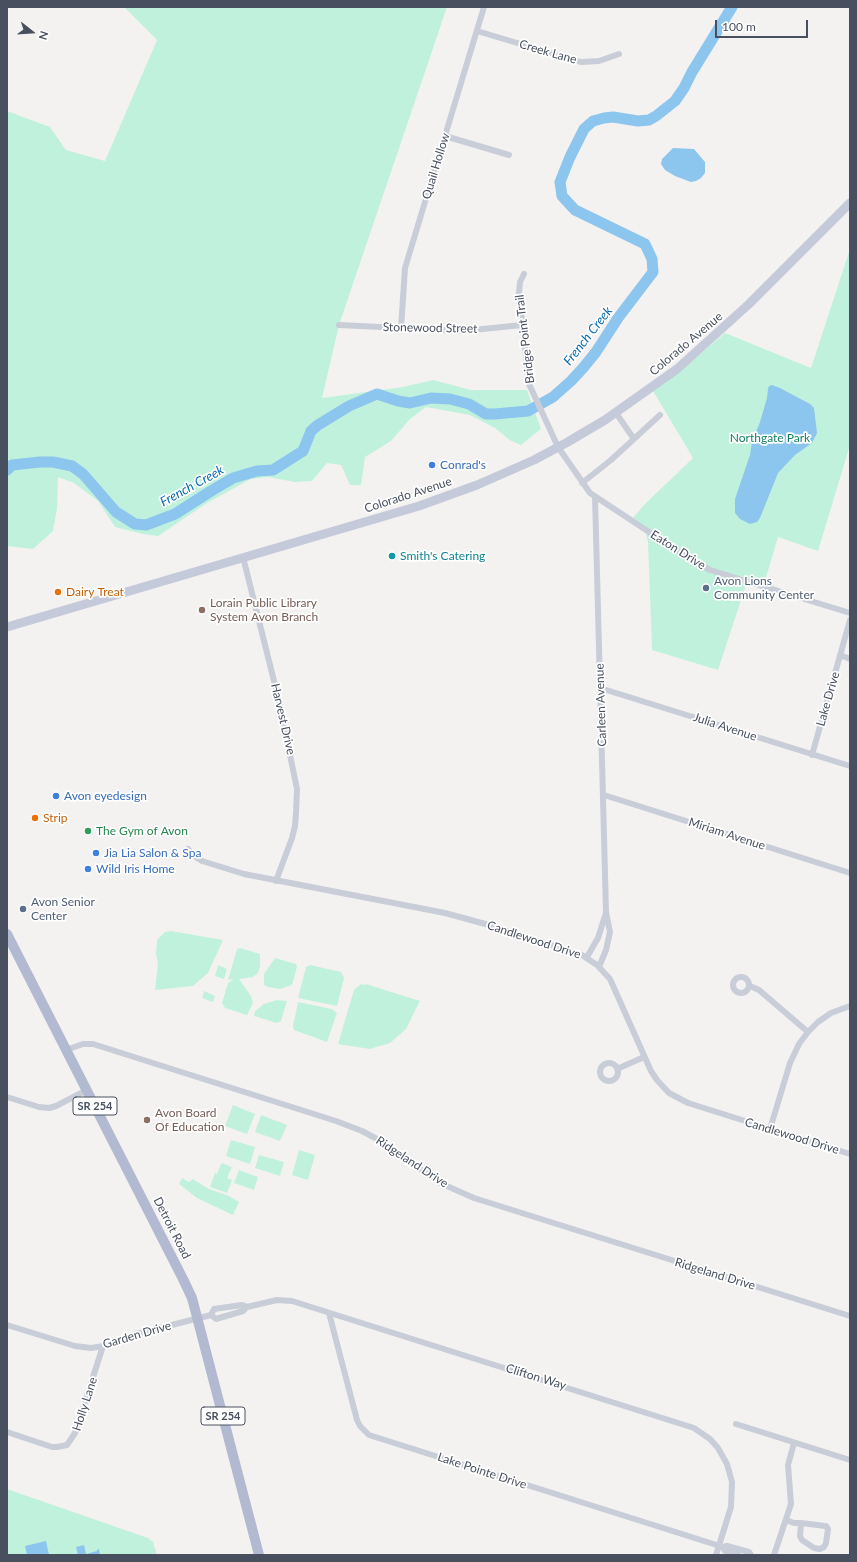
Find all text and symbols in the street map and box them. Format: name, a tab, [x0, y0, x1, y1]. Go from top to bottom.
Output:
north arrow	[12, 12, 52, 52]
scale bar	[717, 12, 810, 38]
text: 100 m	[722, 19, 756, 34]
text: N	[36, 30, 51, 42]
street label: Creek Lane	[518, 37, 578, 67]
street label: Quail Hollow	[419, 131, 453, 201]
street label: Bridge Point Trail	[512, 294, 538, 384]
water label: French Creek	[560, 304, 616, 368]
street label: Colorado Avenue	[647, 309, 725, 379]
street label: Stonewood Street	[383, 320, 477, 336]
park label: Northgate Park	[730, 431, 810, 445]
place label: Conrad's	[440, 458, 486, 472]
marker: Conrad's	[427, 460, 437, 470]
water label: French Creek	[157, 462, 227, 510]
street label: Colorado Avenue	[363, 474, 453, 516]
street label: Eaton Drive	[648, 527, 708, 573]
place label: Smith's Catering	[400, 549, 485, 563]
marker: Smith's Catering	[387, 551, 397, 561]
place label: Avon Lions Community Center	[714, 574, 814, 602]
marker: Avon Lions Community Center	[701, 583, 711, 593]
place label: Dairy Treat	[66, 585, 124, 599]
marker: Dairy Treat	[53, 587, 63, 597]
place label: Lorain Public Library System Avon Branch	[210, 596, 318, 624]
marker: Lorain Public Library System Avon Branch	[197, 605, 207, 615]
street label: Carleen Avenue	[592, 663, 610, 747]
street label: Lake Drive	[813, 670, 843, 728]
street label: Harvest Drive	[268, 682, 298, 756]
street label: Julia Avenue	[691, 710, 759, 744]
place label: Avon eyedesign	[64, 789, 147, 803]
marker: Avon eyedesign	[51, 791, 61, 801]
place label: Strip	[43, 811, 68, 825]
marker: Strip	[30, 813, 40, 823]
street label: Miriam Avenue	[687, 815, 767, 853]
place label: The Gym of Avon	[96, 824, 188, 838]
marker: The Gym of Avon	[83, 826, 93, 836]
place label: Jia Lia Salon & Spa	[104, 846, 201, 860]
marker: Jia Lia Salon & Spa	[91, 848, 101, 858]
place label: Wild Iris Home	[96, 862, 175, 876]
marker: Wild Iris Home	[83, 864, 93, 874]
place label: Avon Senior Center	[31, 895, 95, 923]
marker: Avon Senior Center	[18, 904, 28, 914]
street label: Candlewood Drive	[485, 918, 583, 962]
road number: SR 254	[73, 1097, 117, 1115]
place label: Avon Board Of Education	[155, 1106, 224, 1134]
marker: Avon Board Of Education	[142, 1115, 152, 1125]
street label: Candlewood Drive	[743, 1115, 841, 1157]
street label: Ridgeland Drive	[373, 1133, 451, 1191]
street label: Detroit Road	[150, 1195, 194, 1261]
street label: Ridgeland Drive	[673, 1255, 757, 1293]
street label: Garden Drive	[101, 1318, 173, 1352]
street label: Clifton Way	[504, 1361, 568, 1393]
street label: Holly Lane	[70, 1375, 100, 1433]
road number: SR 254	[201, 1407, 245, 1425]
street label: Lake Pointe Drive	[436, 1450, 528, 1492]

